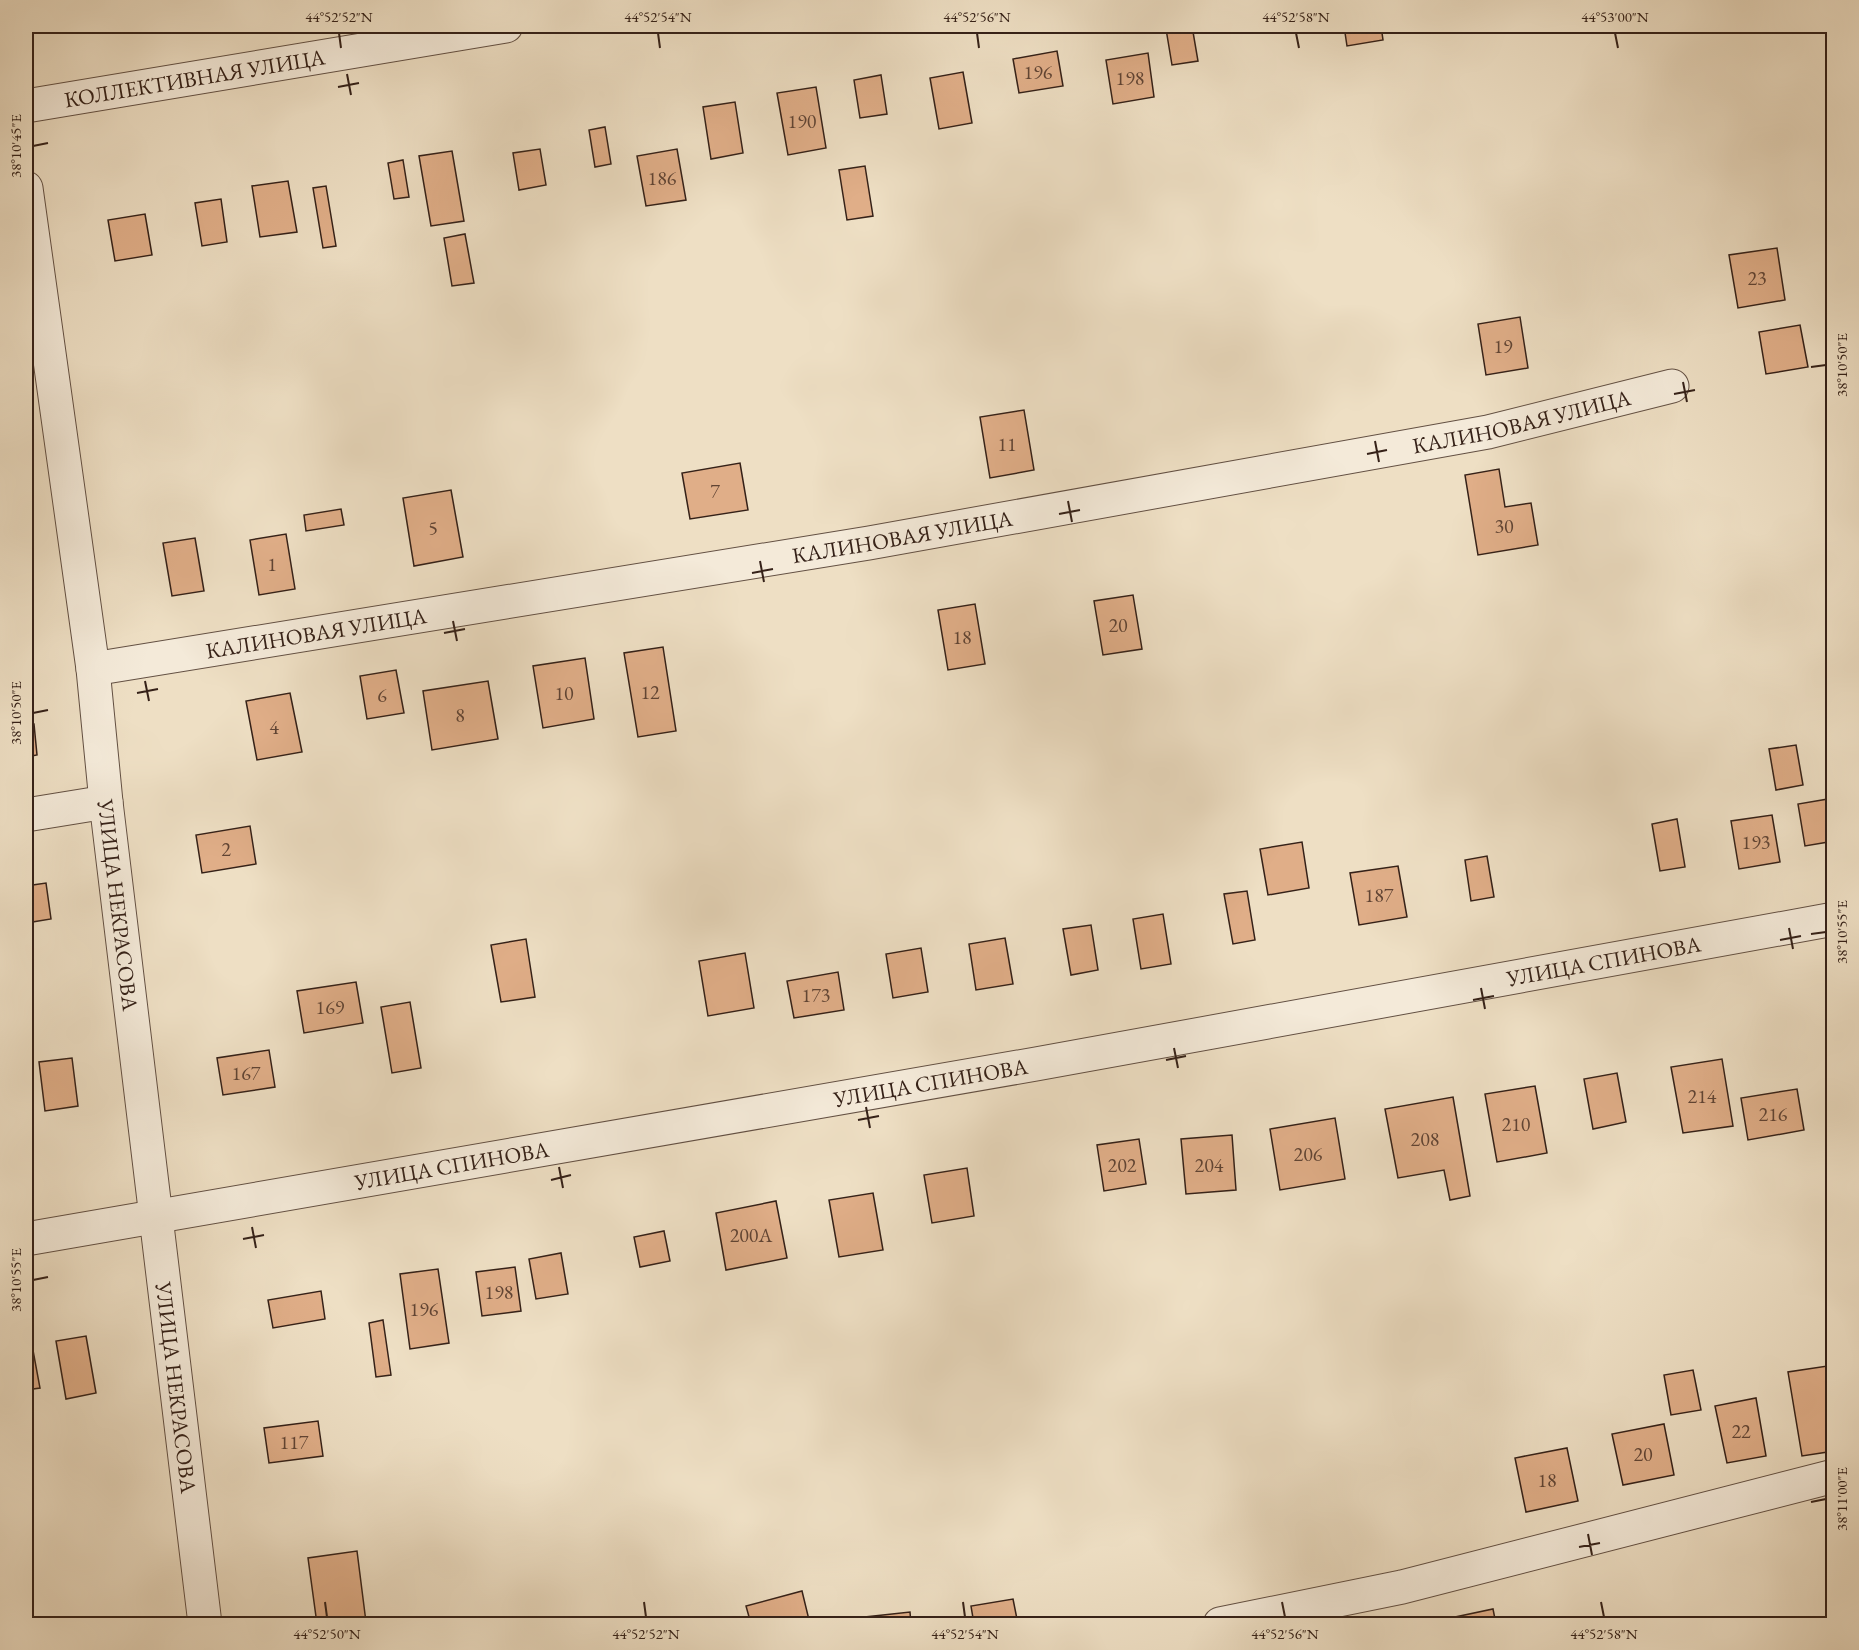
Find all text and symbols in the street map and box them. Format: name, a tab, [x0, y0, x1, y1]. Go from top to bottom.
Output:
text: 44°52'52"N	[305, 7, 373, 26]
text: 44°52'54"N	[624, 7, 692, 26]
text: 44°52'56"N	[943, 7, 1011, 26]
text: 44°52'58"N	[1262, 7, 1330, 26]
text: 44°53'00"N	[1581, 7, 1649, 26]
street label: КОЛЛЕКТИВНАЯ УЛИЦА	[62, 42, 328, 114]
house number: 196	[1024, 59, 1053, 85]
house number: 198	[1116, 65, 1144, 91]
house number: 190	[788, 108, 817, 134]
text: 38°10'45"E	[6, 113, 25, 178]
house number: 186	[648, 165, 677, 191]
house number: 23	[1747, 265, 1767, 291]
text: 38°10'50"E	[1832, 332, 1851, 397]
house number: 19	[1493, 333, 1513, 359]
street label: КАЛИНОВАЯ УЛИЦА	[1410, 383, 1635, 460]
house number: 11	[997, 431, 1017, 457]
house number: 7	[710, 478, 720, 504]
street label: КАЛИНОВАЯ УЛИЦА	[790, 503, 1016, 570]
house number: 30	[1494, 513, 1514, 539]
house number: 5	[428, 515, 438, 541]
house number: 1	[267, 551, 277, 577]
street label: КАЛИНОВАЯ УЛИЦА	[204, 601, 429, 665]
house number: 20	[1108, 612, 1128, 638]
house number: 18	[952, 624, 972, 650]
house number: 12	[640, 679, 660, 705]
text: 38°10'50"E	[6, 680, 25, 745]
house number: 10	[554, 680, 574, 706]
house number: 6	[377, 682, 387, 708]
house number: 8	[455, 702, 465, 728]
house number: 4	[269, 714, 279, 740]
street label: УЛИЦА НЕКРАСОВА	[91, 797, 145, 1013]
house number: 193	[1742, 829, 1770, 855]
house number: 2	[221, 836, 231, 862]
house number: 187	[1365, 882, 1394, 908]
text: 38°10'55"E	[1832, 899, 1851, 964]
street label: УЛИЦА СПИНОВА	[1503, 929, 1704, 993]
house number: 173	[802, 982, 830, 1008]
house number: 169	[316, 994, 345, 1020]
street label: УЛИЦА СПИНОВА	[830, 1052, 1031, 1114]
house number: 167	[232, 1060, 261, 1086]
house number: 214	[1688, 1083, 1717, 1109]
house number: 216	[1759, 1101, 1788, 1127]
house number: 210	[1502, 1111, 1531, 1137]
house number: 208	[1411, 1126, 1439, 1152]
street label: УЛИЦА СПИНОВА	[351, 1135, 552, 1197]
house number: 206	[1294, 1141, 1323, 1167]
house number: 202	[1108, 1152, 1137, 1178]
house number: 204	[1195, 1152, 1224, 1178]
house number: 200А	[730, 1222, 772, 1248]
text: 38°10'55"E	[6, 1247, 25, 1312]
street label: УЛИЦА НЕКРАСОВА	[149, 1279, 203, 1496]
house number: 198	[485, 1279, 513, 1305]
house number: 196	[410, 1296, 439, 1322]
house number: 22	[1731, 1418, 1751, 1444]
house number: 117	[280, 1429, 309, 1455]
house number: 20	[1633, 1441, 1653, 1467]
text: 38°11'00"E	[1832, 1466, 1851, 1531]
house number: 18	[1537, 1467, 1557, 1493]
text: 44°52'50"N	[293, 1624, 361, 1643]
text: 44°52'52"N	[612, 1624, 680, 1643]
text: 44°52'54"N	[931, 1624, 999, 1643]
text: 44°52'56"N	[1251, 1624, 1319, 1643]
text: 44°52'58"N	[1570, 1624, 1638, 1643]

